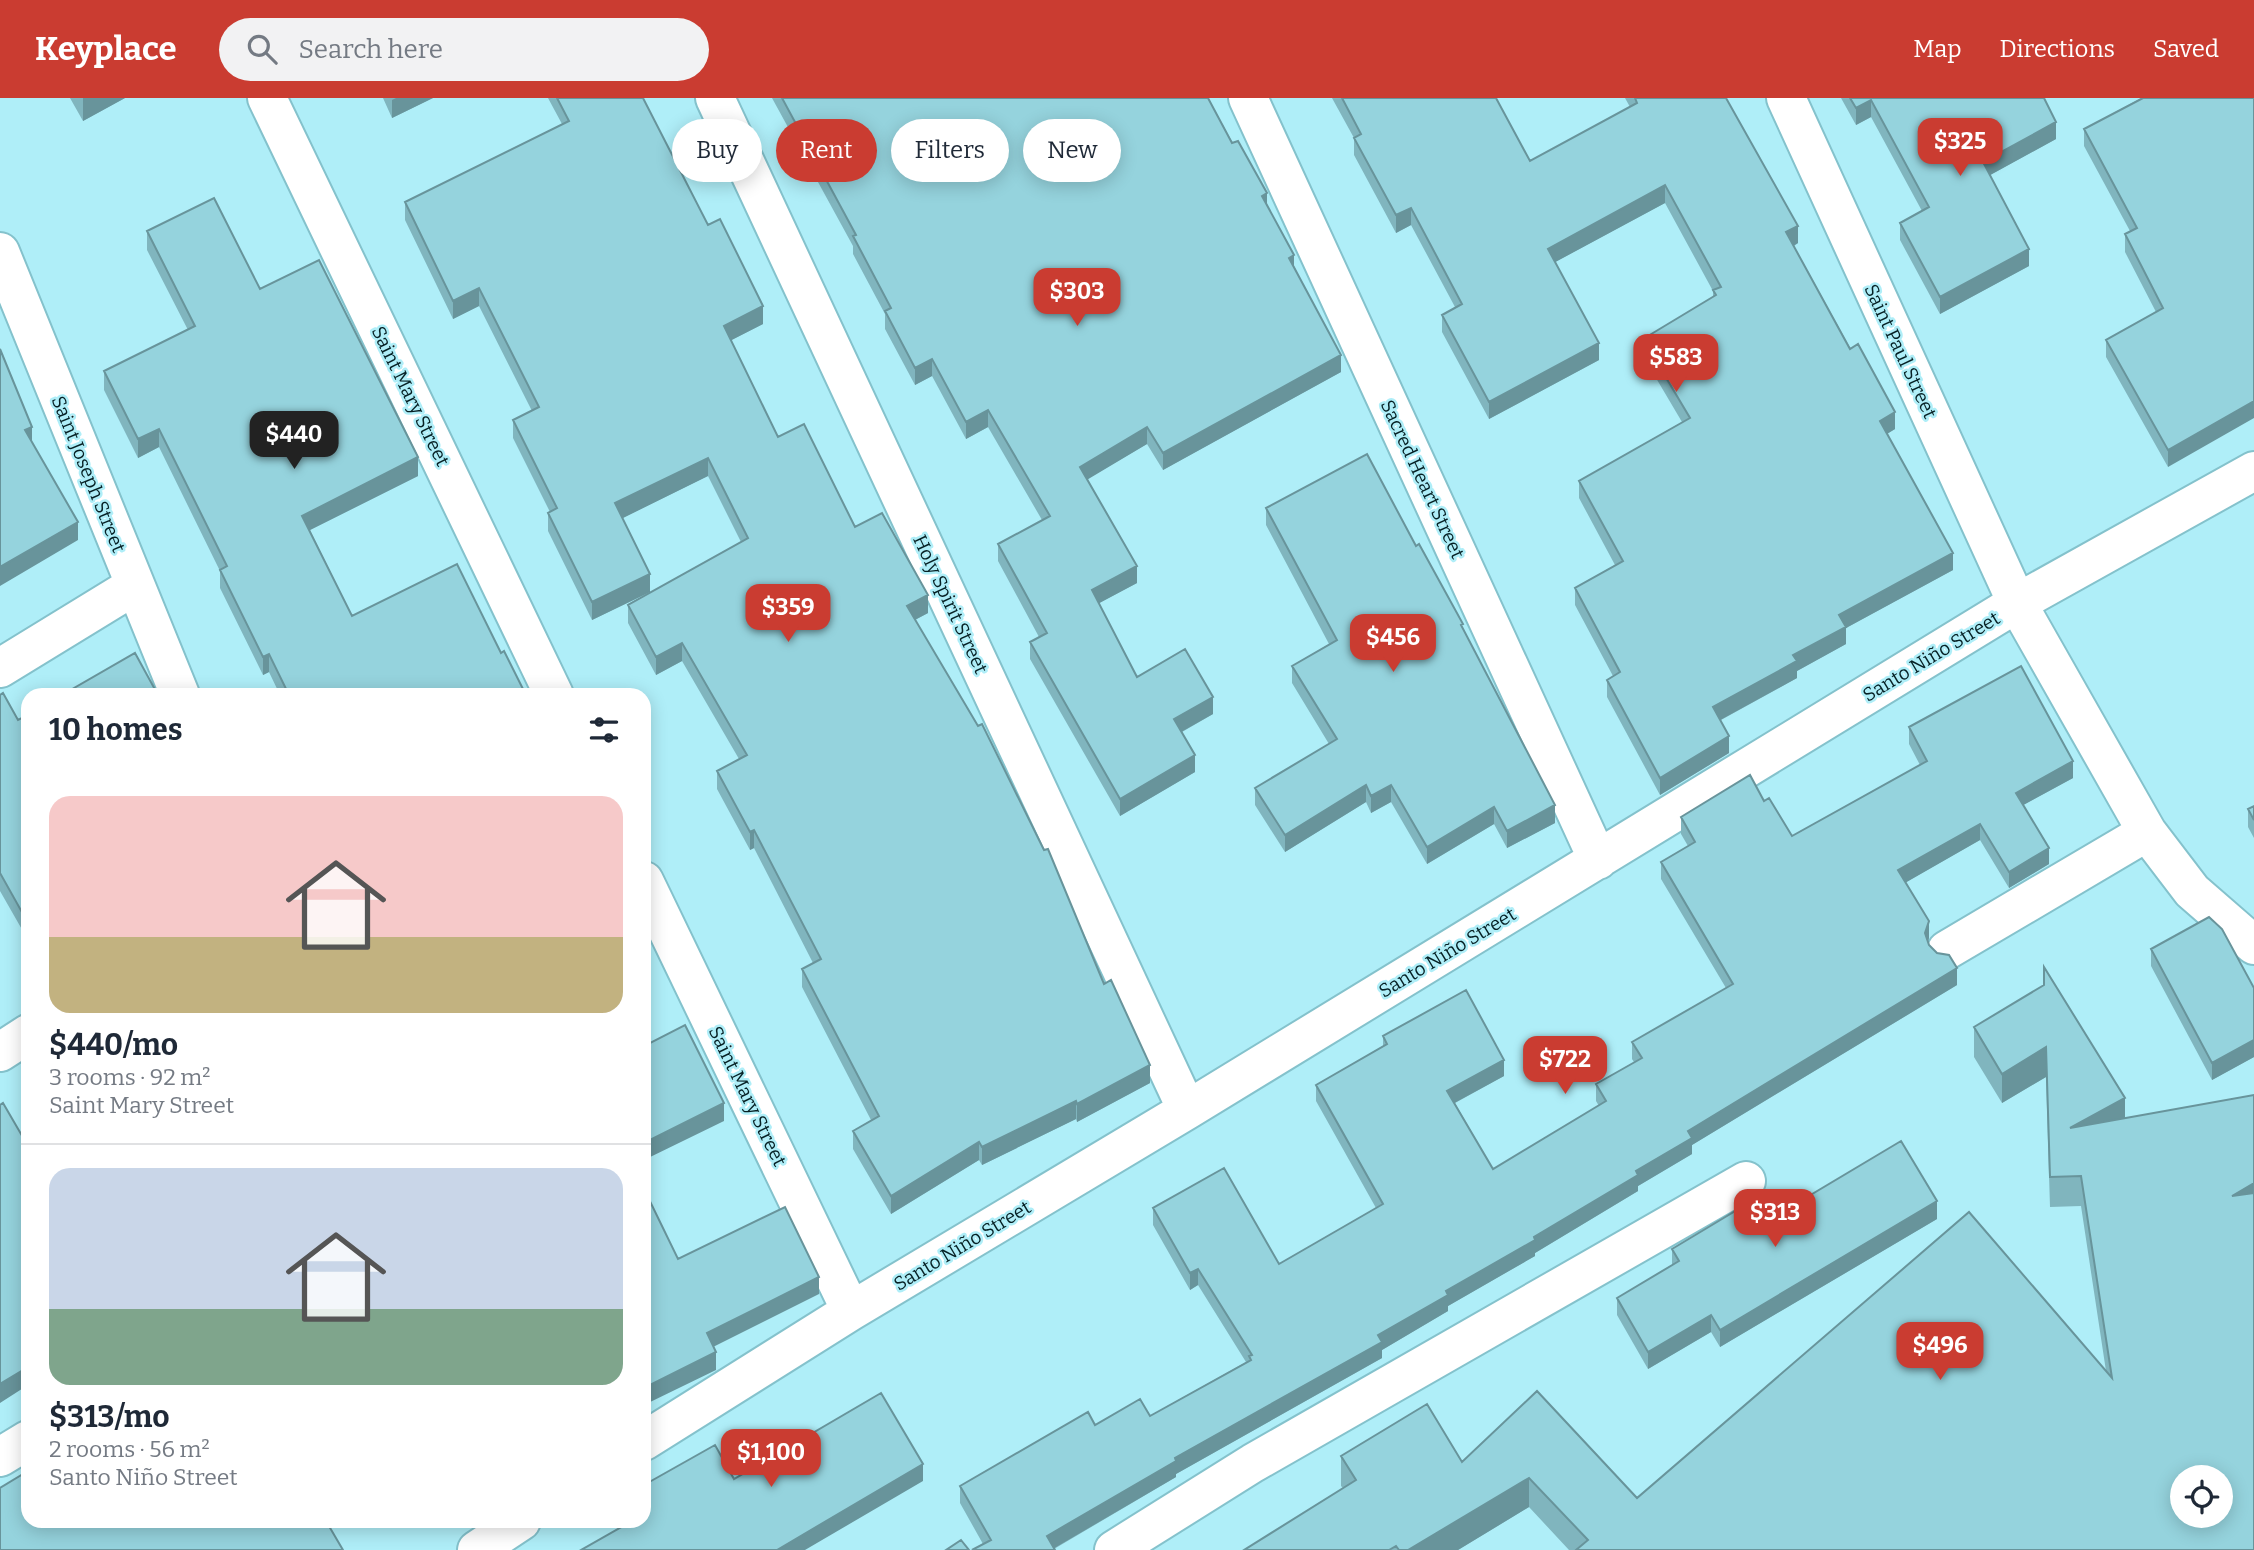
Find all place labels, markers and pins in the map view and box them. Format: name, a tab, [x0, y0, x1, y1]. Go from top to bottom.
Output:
pin: $325	[1919, 118, 2001, 178]
pin: $303	[1036, 268, 1118, 328]
pin: $583	[1635, 334, 1717, 394]
pin: $440	[253, 412, 335, 471]
pin: $359	[747, 584, 829, 644]
pin: $456	[1352, 614, 1434, 674]
pin: $722	[1524, 1037, 1606, 1096]
pin: $313	[1734, 1190, 1816, 1249]
pin: $496	[1899, 1322, 1981, 1382]
pin: $1,100	[714, 1430, 828, 1489]

